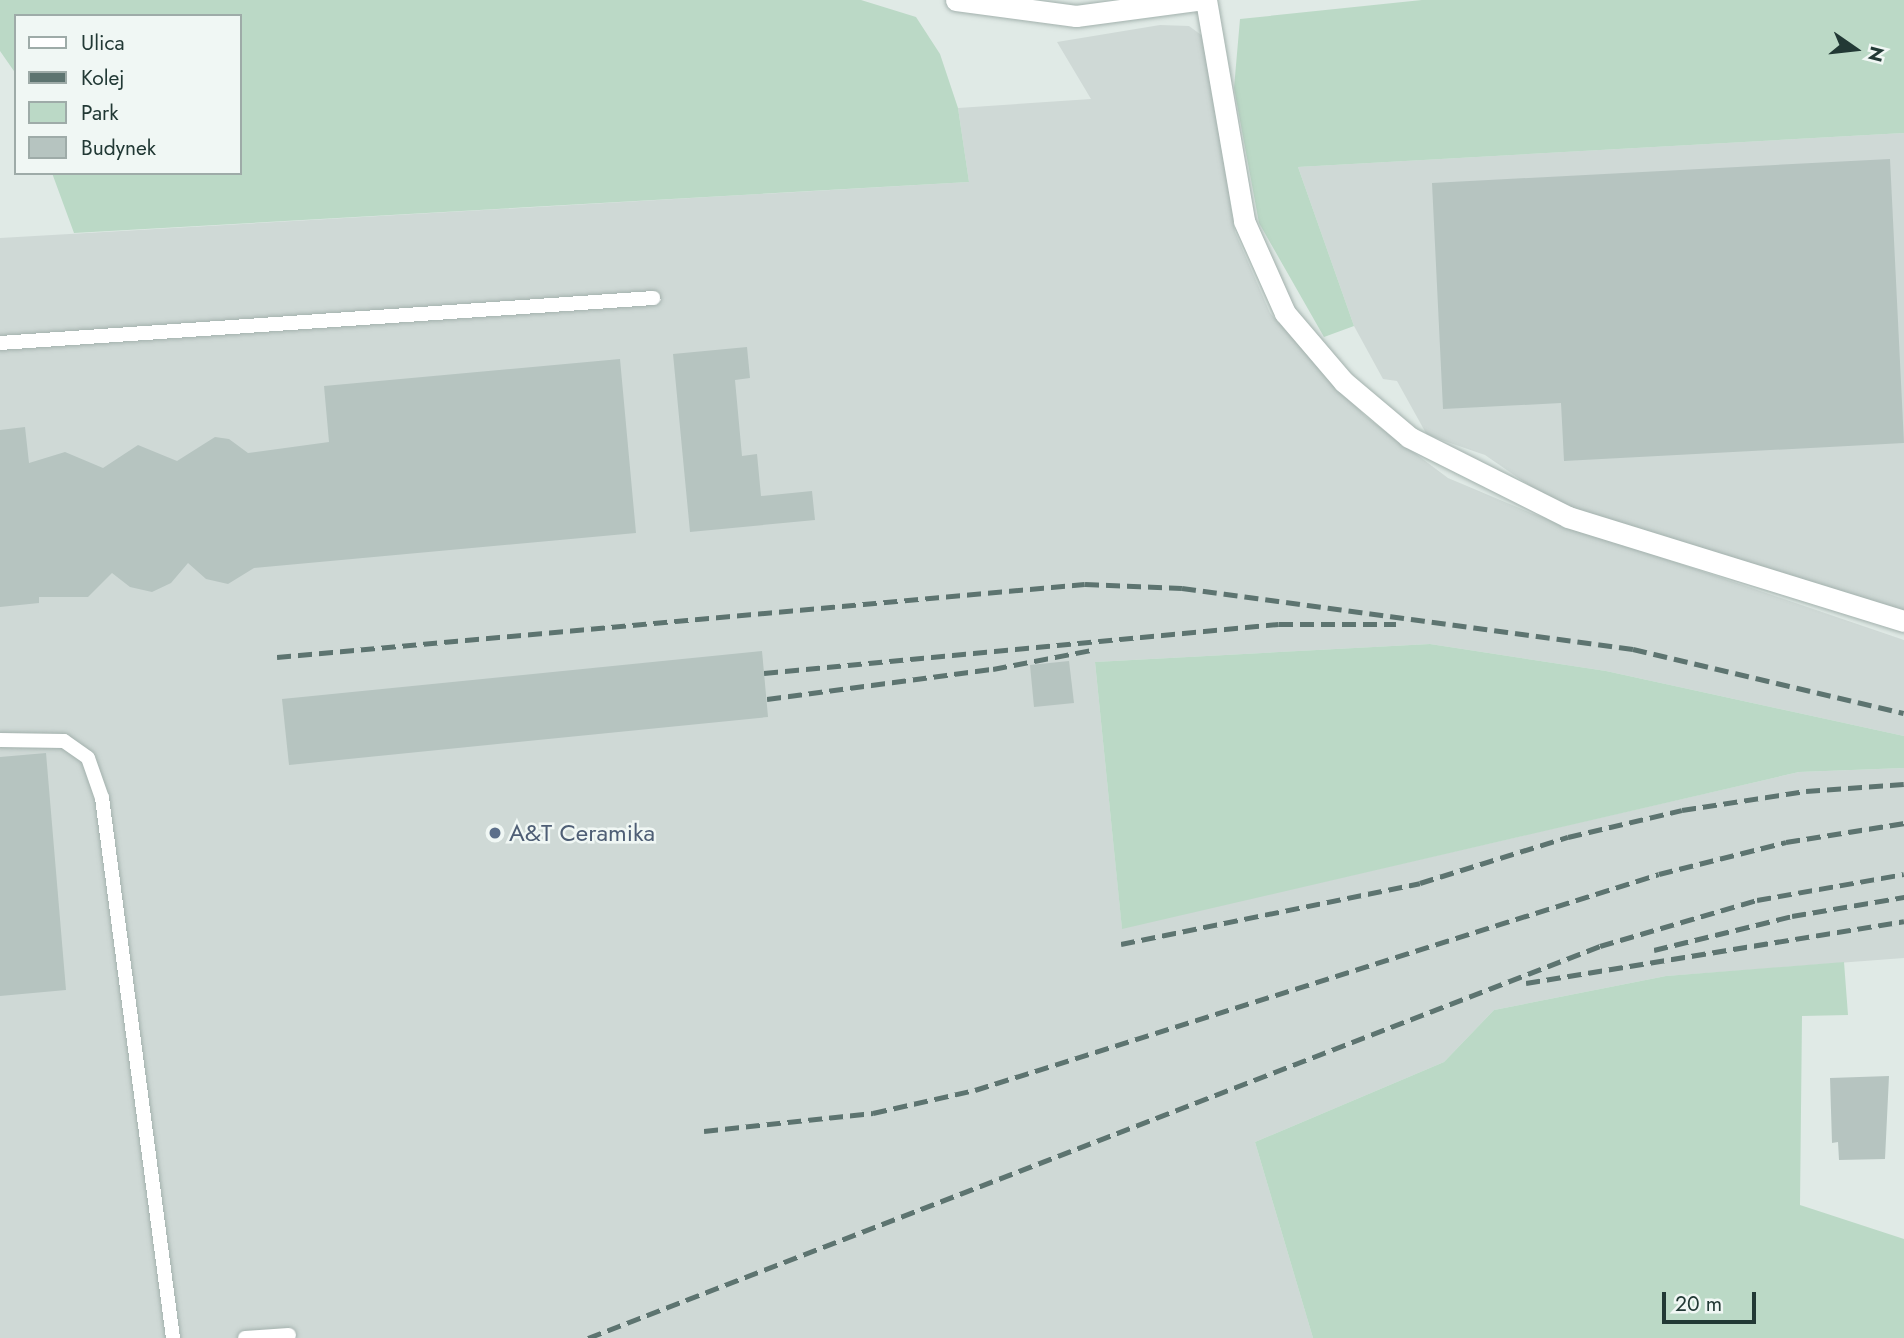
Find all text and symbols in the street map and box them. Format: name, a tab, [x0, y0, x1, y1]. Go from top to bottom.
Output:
legend	[14, 14, 242, 175]
north arrow	[1820, 14, 1890, 84]
text: Ulica	[81, 28, 125, 58]
text: N	[1861, 44, 1891, 65]
text: Kolej	[81, 63, 125, 93]
text: Park	[81, 98, 118, 128]
text: Budynek	[81, 133, 156, 163]
place label: A&T Ceramika	[509, 819, 655, 847]
marker: A&T Ceramika	[487, 825, 503, 841]
scale bar	[1666, 1278, 1760, 1322]
text: 20 m	[1675, 1289, 1722, 1319]

